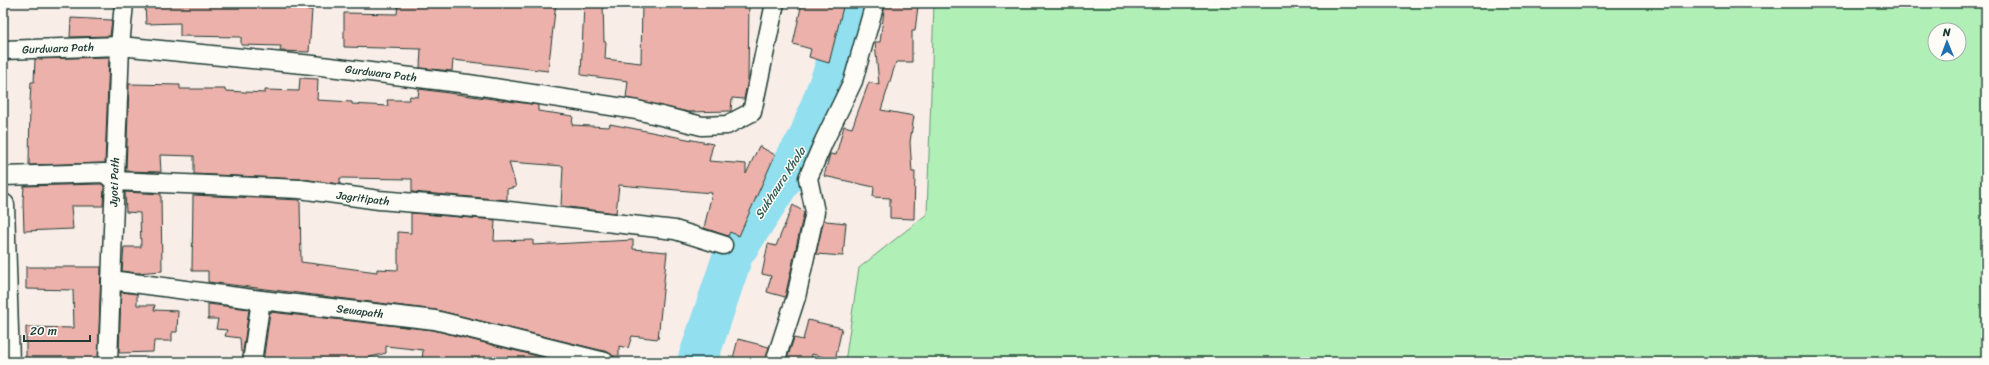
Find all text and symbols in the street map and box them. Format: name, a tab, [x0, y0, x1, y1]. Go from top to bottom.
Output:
north arrow	[1927, 22, 1967, 62]
text: N	[1942, 23, 1951, 42]
street label: Gurdwara Path	[22, 38, 94, 59]
street label: Gurdwara Path	[344, 60, 418, 87]
water label: Sukhaura Khola	[748, 142, 812, 223]
street label: Jyoti Path	[104, 157, 125, 208]
street label: Jagritipath	[334, 186, 391, 211]
street label: Sewapath	[335, 299, 385, 324]
scale bar	[24, 317, 90, 343]
text: 20 m	[30, 320, 57, 342]

